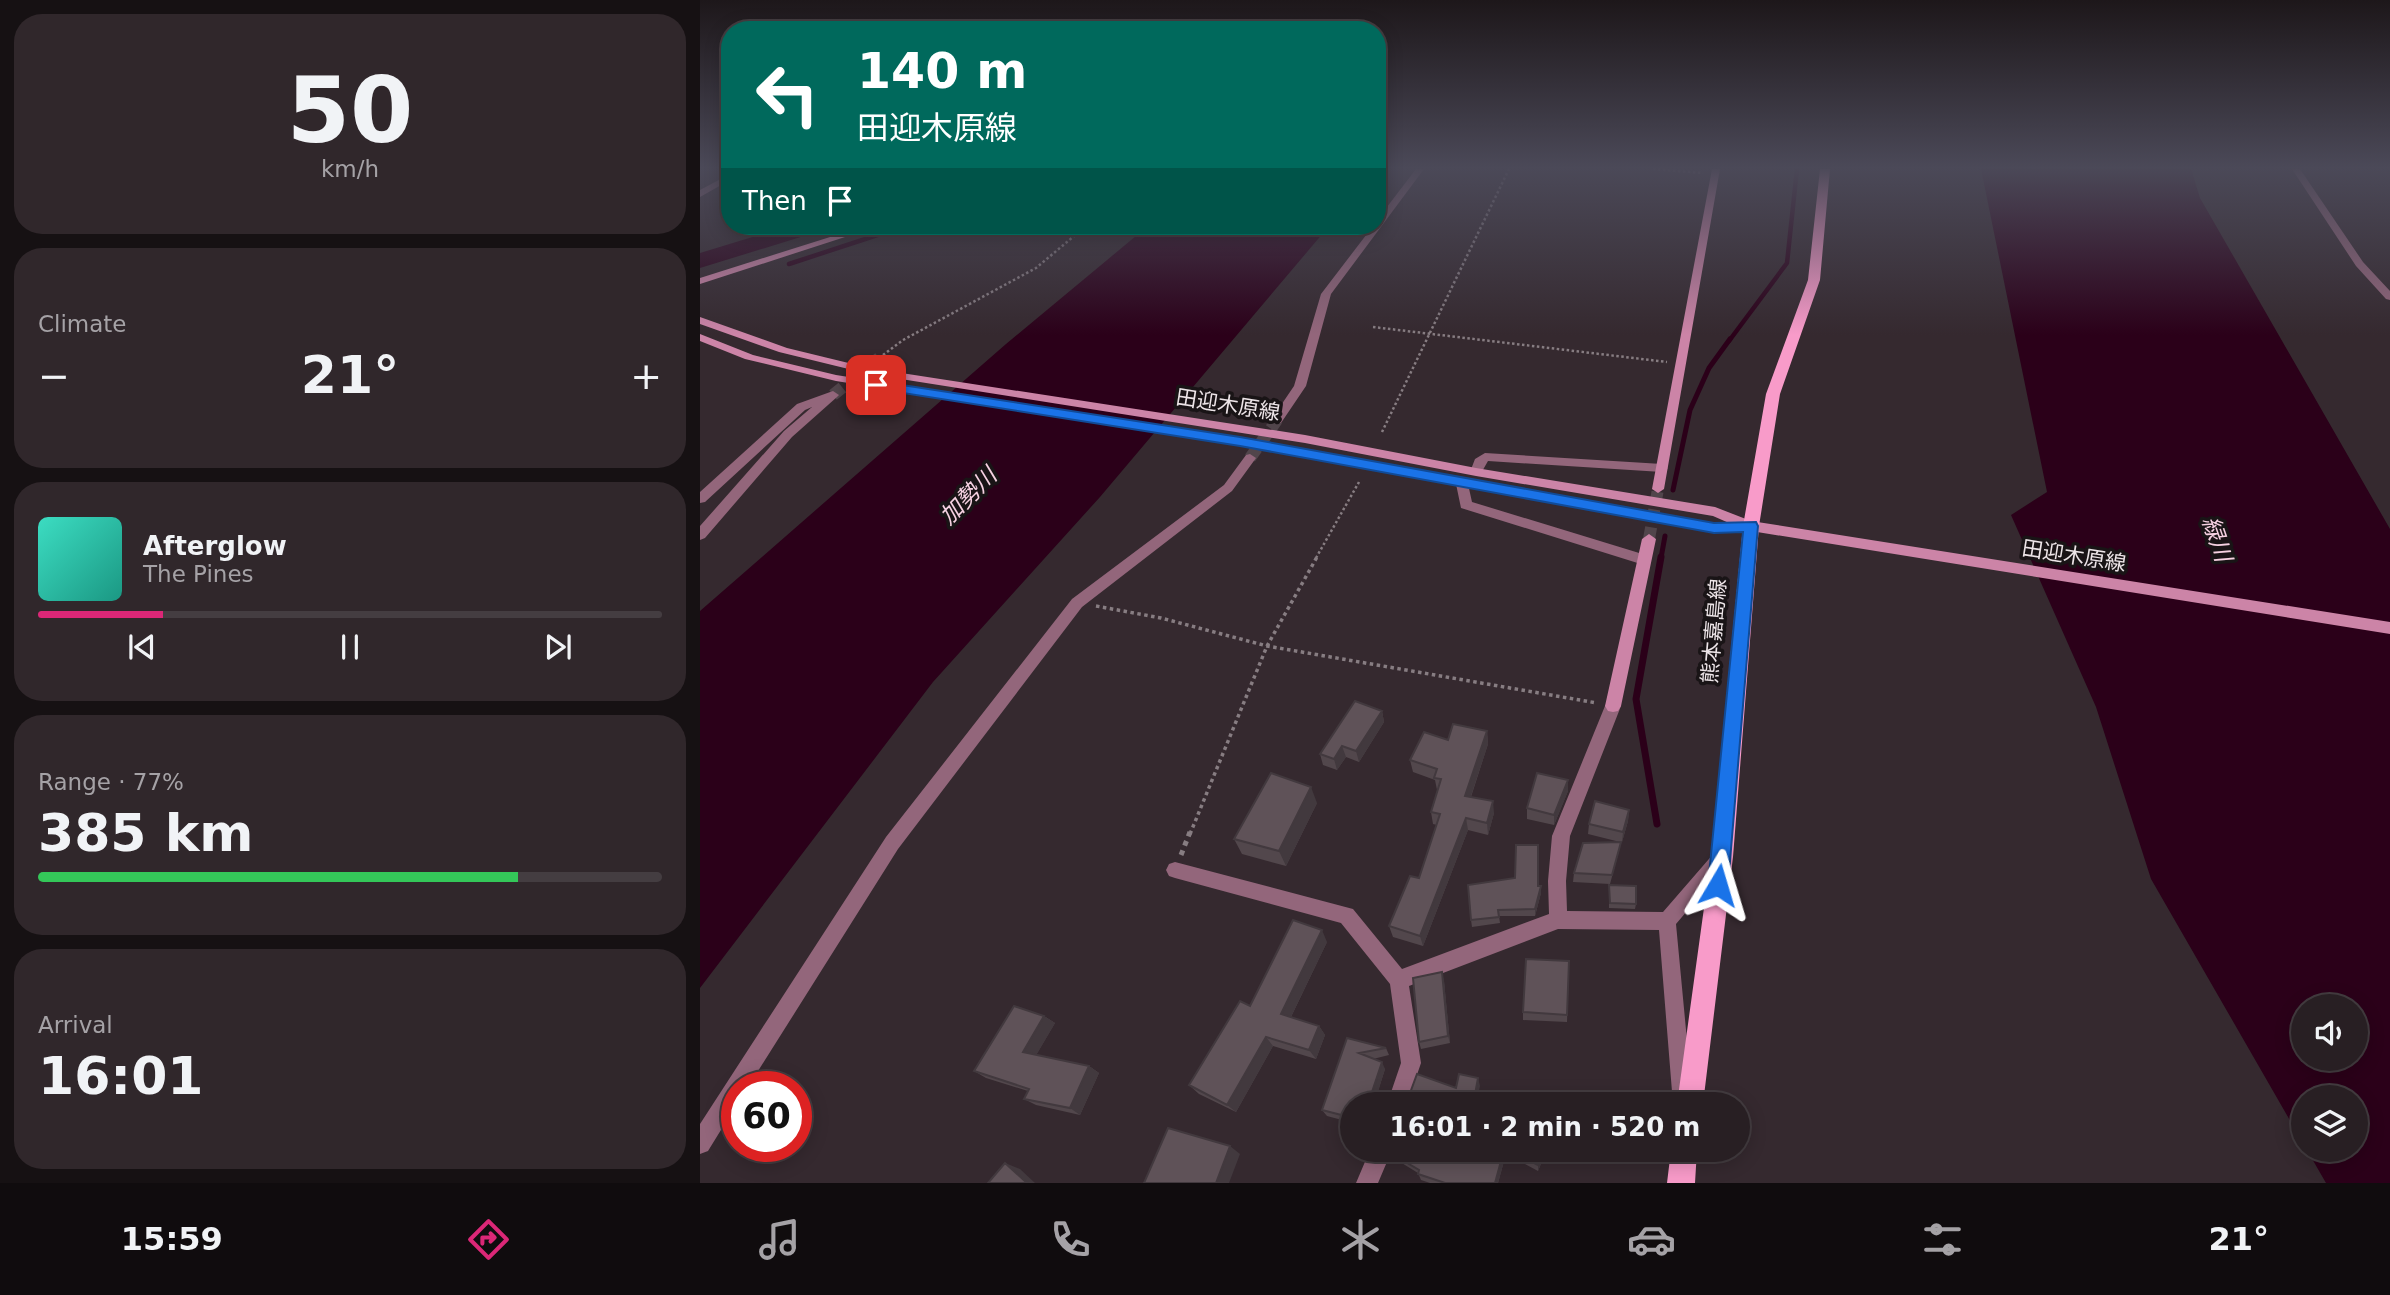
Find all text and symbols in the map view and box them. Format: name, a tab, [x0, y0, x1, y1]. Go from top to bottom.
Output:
text: 140 m	[857, 43, 1027, 100]
icon: left	[742, 49, 833, 140]
text: 50	[287, 58, 413, 163]
text: 田迎木原線	[857, 109, 1017, 147]
text: km/h	[321, 156, 379, 182]
icon: arrive	[821, 182, 859, 220]
text: Then	[742, 186, 807, 216]
text: Climate	[38, 311, 127, 337]
text: 21°	[301, 345, 399, 405]
text: −	[38, 354, 70, 398]
text: +	[630, 354, 662, 398]
pin	[846, 355, 906, 415]
icon: arrive	[857, 366, 895, 404]
street label: 田迎木原線	[1174, 385, 1282, 425]
water label: 加勢川	[934, 460, 1004, 530]
water label: 緑川	[2197, 513, 2238, 568]
text: Afterglow	[143, 531, 287, 561]
street label: 田迎木原線	[2020, 536, 2128, 576]
text: The Pines	[143, 561, 254, 587]
street label: 熊本嘉島線	[1697, 578, 1731, 684]
icon: previous	[123, 628, 161, 666]
icon: pause	[331, 628, 369, 666]
icon: next	[539, 628, 577, 666]
text: Range · 77%	[38, 769, 184, 795]
text: 385 km	[38, 803, 253, 863]
position arrow	[1681, 848, 1755, 922]
map controls	[2291, 994, 2368, 1162]
button: sound	[2291, 994, 2368, 1071]
text: Arrival	[38, 1012, 113, 1038]
text: 16:01	[38, 1046, 204, 1106]
speed limit sign: 60	[721, 1071, 812, 1162]
button: layers	[2291, 1085, 2368, 1162]
text: 16:01 · 2 min · 520 m	[1390, 1112, 1700, 1142]
icon: directions	[464, 1215, 513, 1264]
icon: music	[755, 1215, 804, 1264]
icon: phone	[1046, 1215, 1095, 1264]
icon: climate	[1336, 1215, 1385, 1264]
icon: car	[1627, 1215, 1676, 1264]
icon: filters	[1918, 1215, 1967, 1264]
text: 15:59	[121, 1220, 223, 1258]
text: 21°	[2209, 1220, 2269, 1258]

